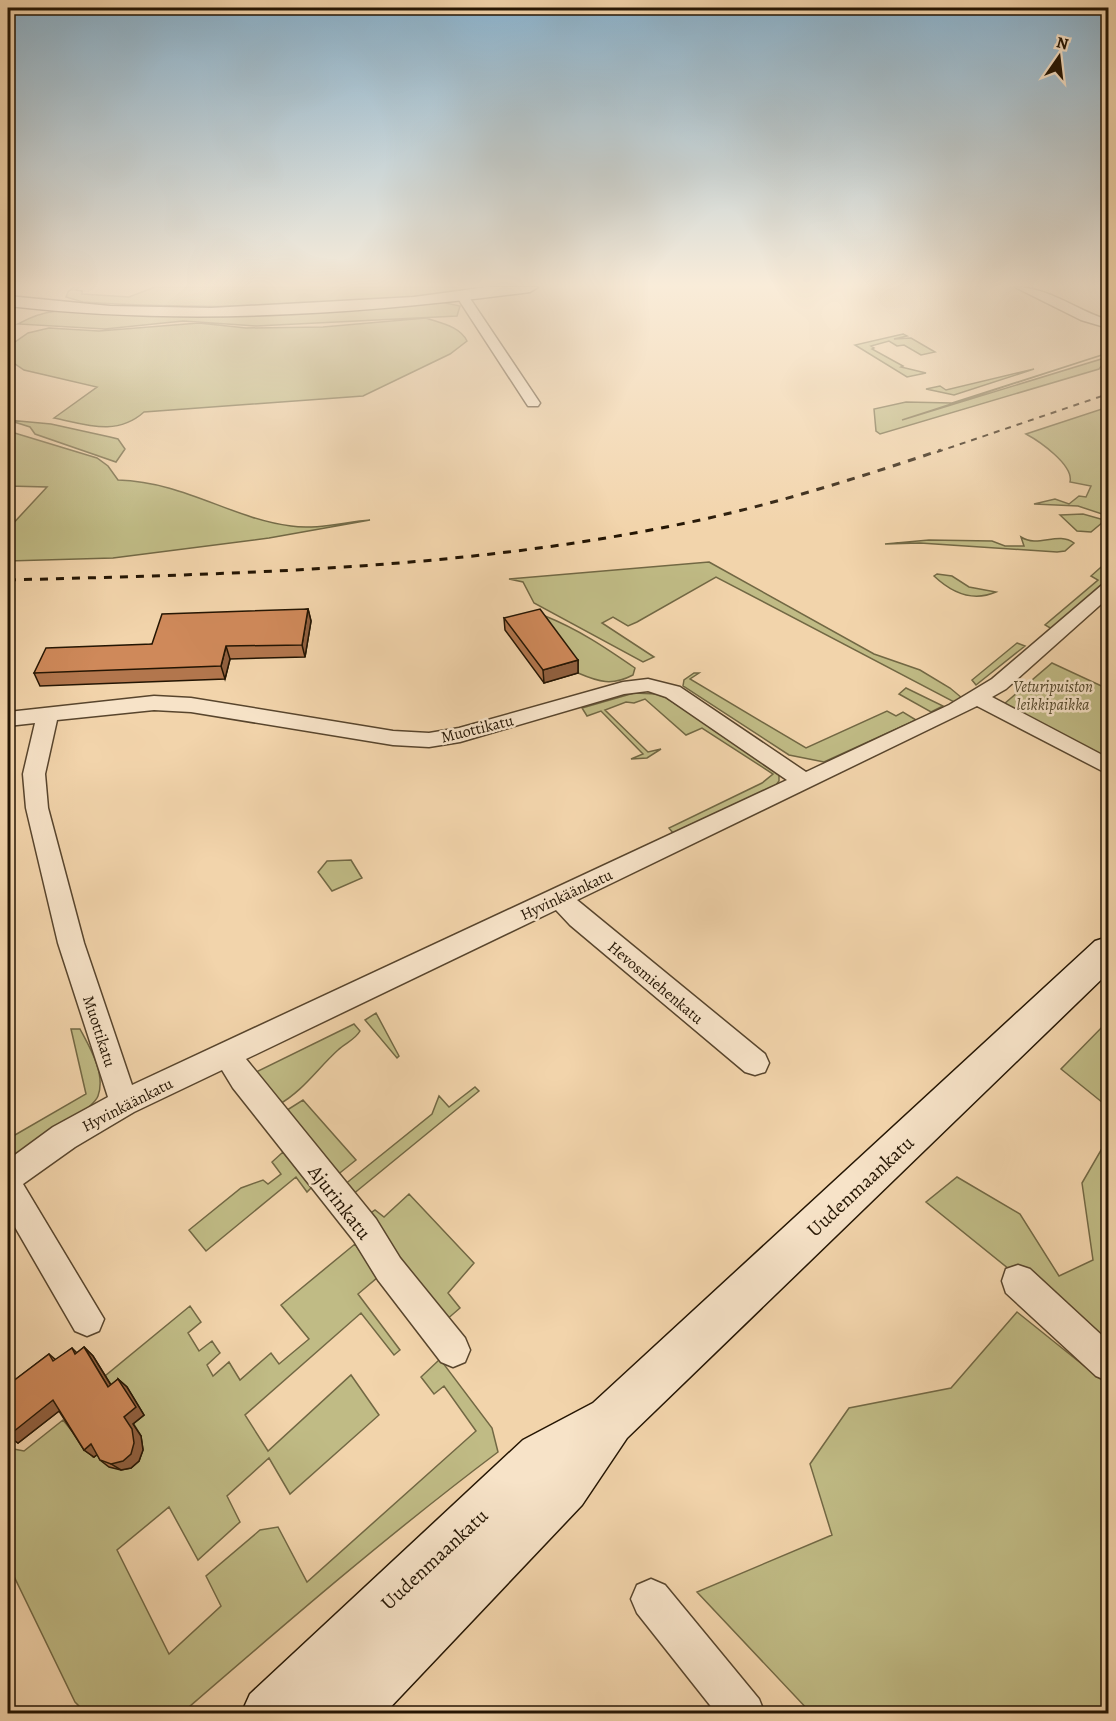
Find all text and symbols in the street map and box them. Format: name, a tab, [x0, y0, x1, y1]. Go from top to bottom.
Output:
north arrow	[1029, 27, 1089, 87]
text: N	[1054, 31, 1071, 56]
park label: Veturipuiston leikkipaikka	[1013, 676, 1093, 716]
street label: Muottikatu	[439, 709, 516, 749]
street label: Hyvinkäänkatu	[517, 864, 616, 926]
street label: Hevosmiehenkatu	[603, 936, 708, 1030]
street label: Muottikatu	[77, 993, 121, 1070]
street label: Hyvinkäänkatu	[78, 1072, 177, 1137]
street label: Uudenmaankatu	[801, 1129, 920, 1243]
street label: Ajurinkatu	[301, 1159, 377, 1245]
street label: Uudenmaankatu	[375, 1502, 494, 1616]

